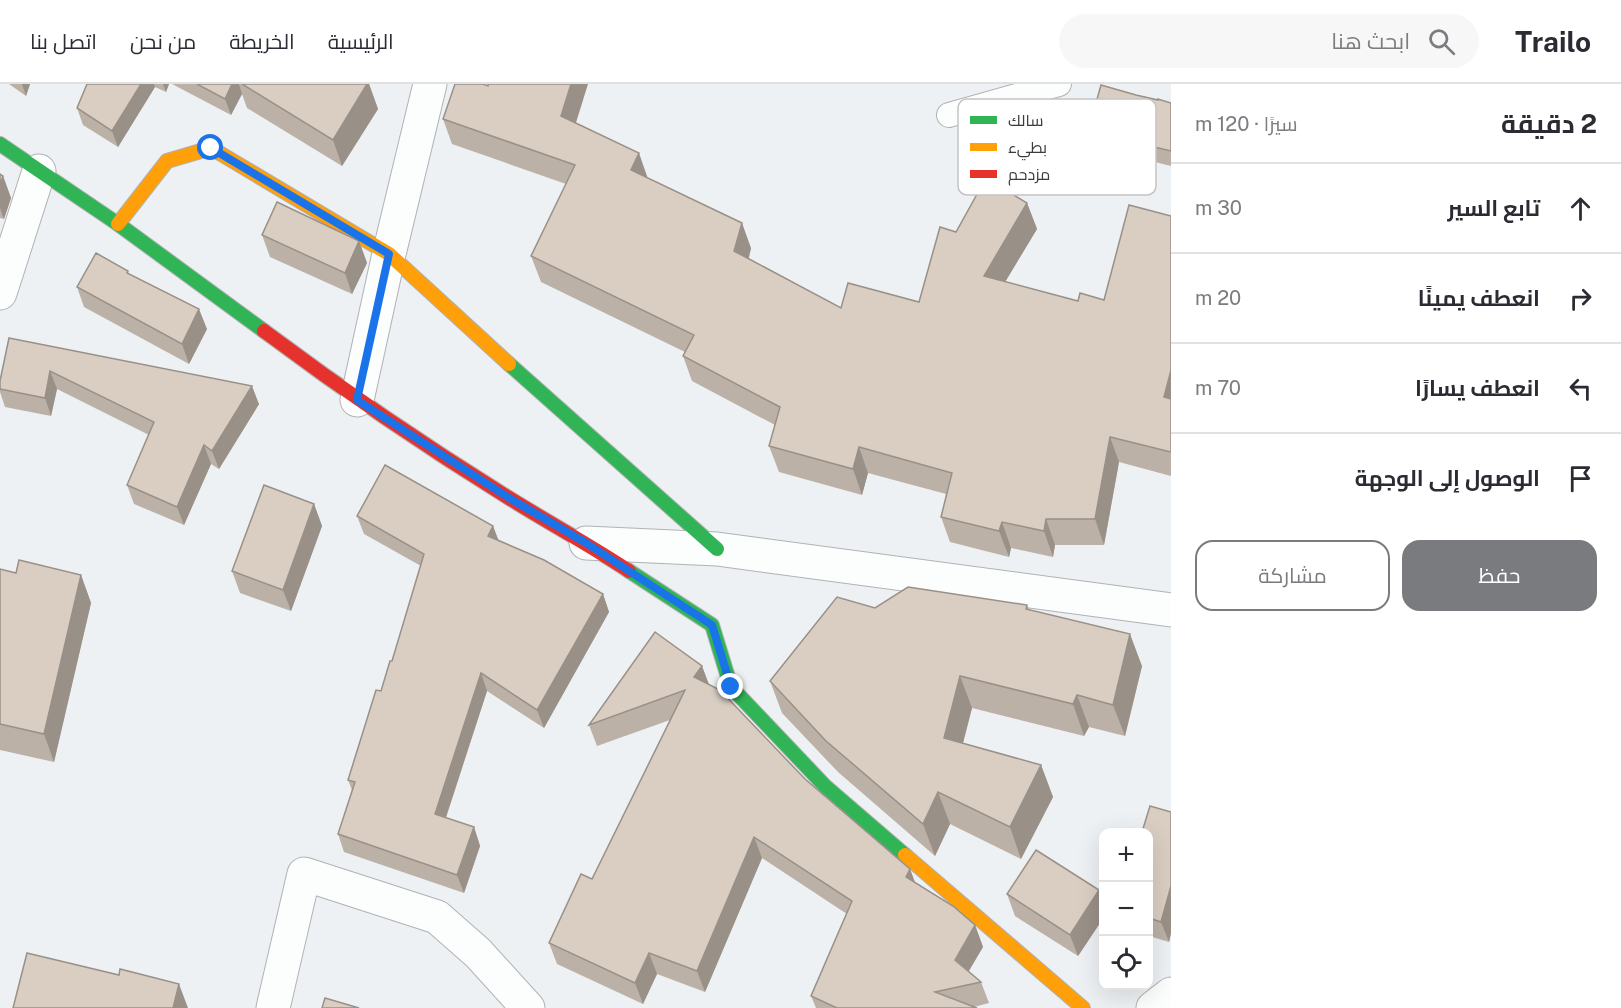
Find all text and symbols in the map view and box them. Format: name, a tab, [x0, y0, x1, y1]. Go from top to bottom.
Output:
search box	[1059, 14, 1479, 68]
icon: search	[1425, 25, 1458, 58]
text: Trailo	[1515, 25, 1591, 58]
text: ابحث هنا	[1331, 28, 1410, 54]
text: اتصل بنا	[30, 29, 97, 54]
text: من نحن	[130, 29, 196, 54]
text: الخريطة	[229, 29, 295, 54]
text: الرئيسية	[328, 29, 394, 54]
legend	[958, 99, 1156, 195]
text: 2 دقيقة	[1501, 108, 1597, 139]
text: سالك	[1008, 111, 1043, 130]
text: سيرًا · 120 m	[1195, 112, 1297, 136]
route start	[197, 134, 223, 160]
text: بطيء	[1008, 138, 1047, 161]
text: مزدحم	[1008, 165, 1050, 186]
icon: ahead	[1564, 192, 1597, 225]
text: تابع السير	[1448, 195, 1540, 221]
text: 30 m	[1195, 196, 1242, 220]
icon: right	[1564, 282, 1597, 315]
text: انعطف يمينًا	[1418, 285, 1540, 311]
text: 20 m	[1195, 286, 1241, 310]
icon: left	[1564, 372, 1597, 405]
text: انعطف يسارًا	[1415, 375, 1540, 401]
text: 70 m	[1195, 376, 1241, 400]
icon: arrive	[1564, 462, 1597, 495]
text: الوصول إلى الوجهة	[1355, 465, 1540, 491]
button: مشاركة	[1195, 540, 1390, 611]
button: حفظ	[1402, 540, 1597, 611]
route end	[717, 673, 743, 699]
map controls	[1099, 828, 1153, 990]
button: +	[1099, 828, 1153, 882]
button: −	[1099, 882, 1153, 936]
button: locate	[1099, 936, 1153, 990]

